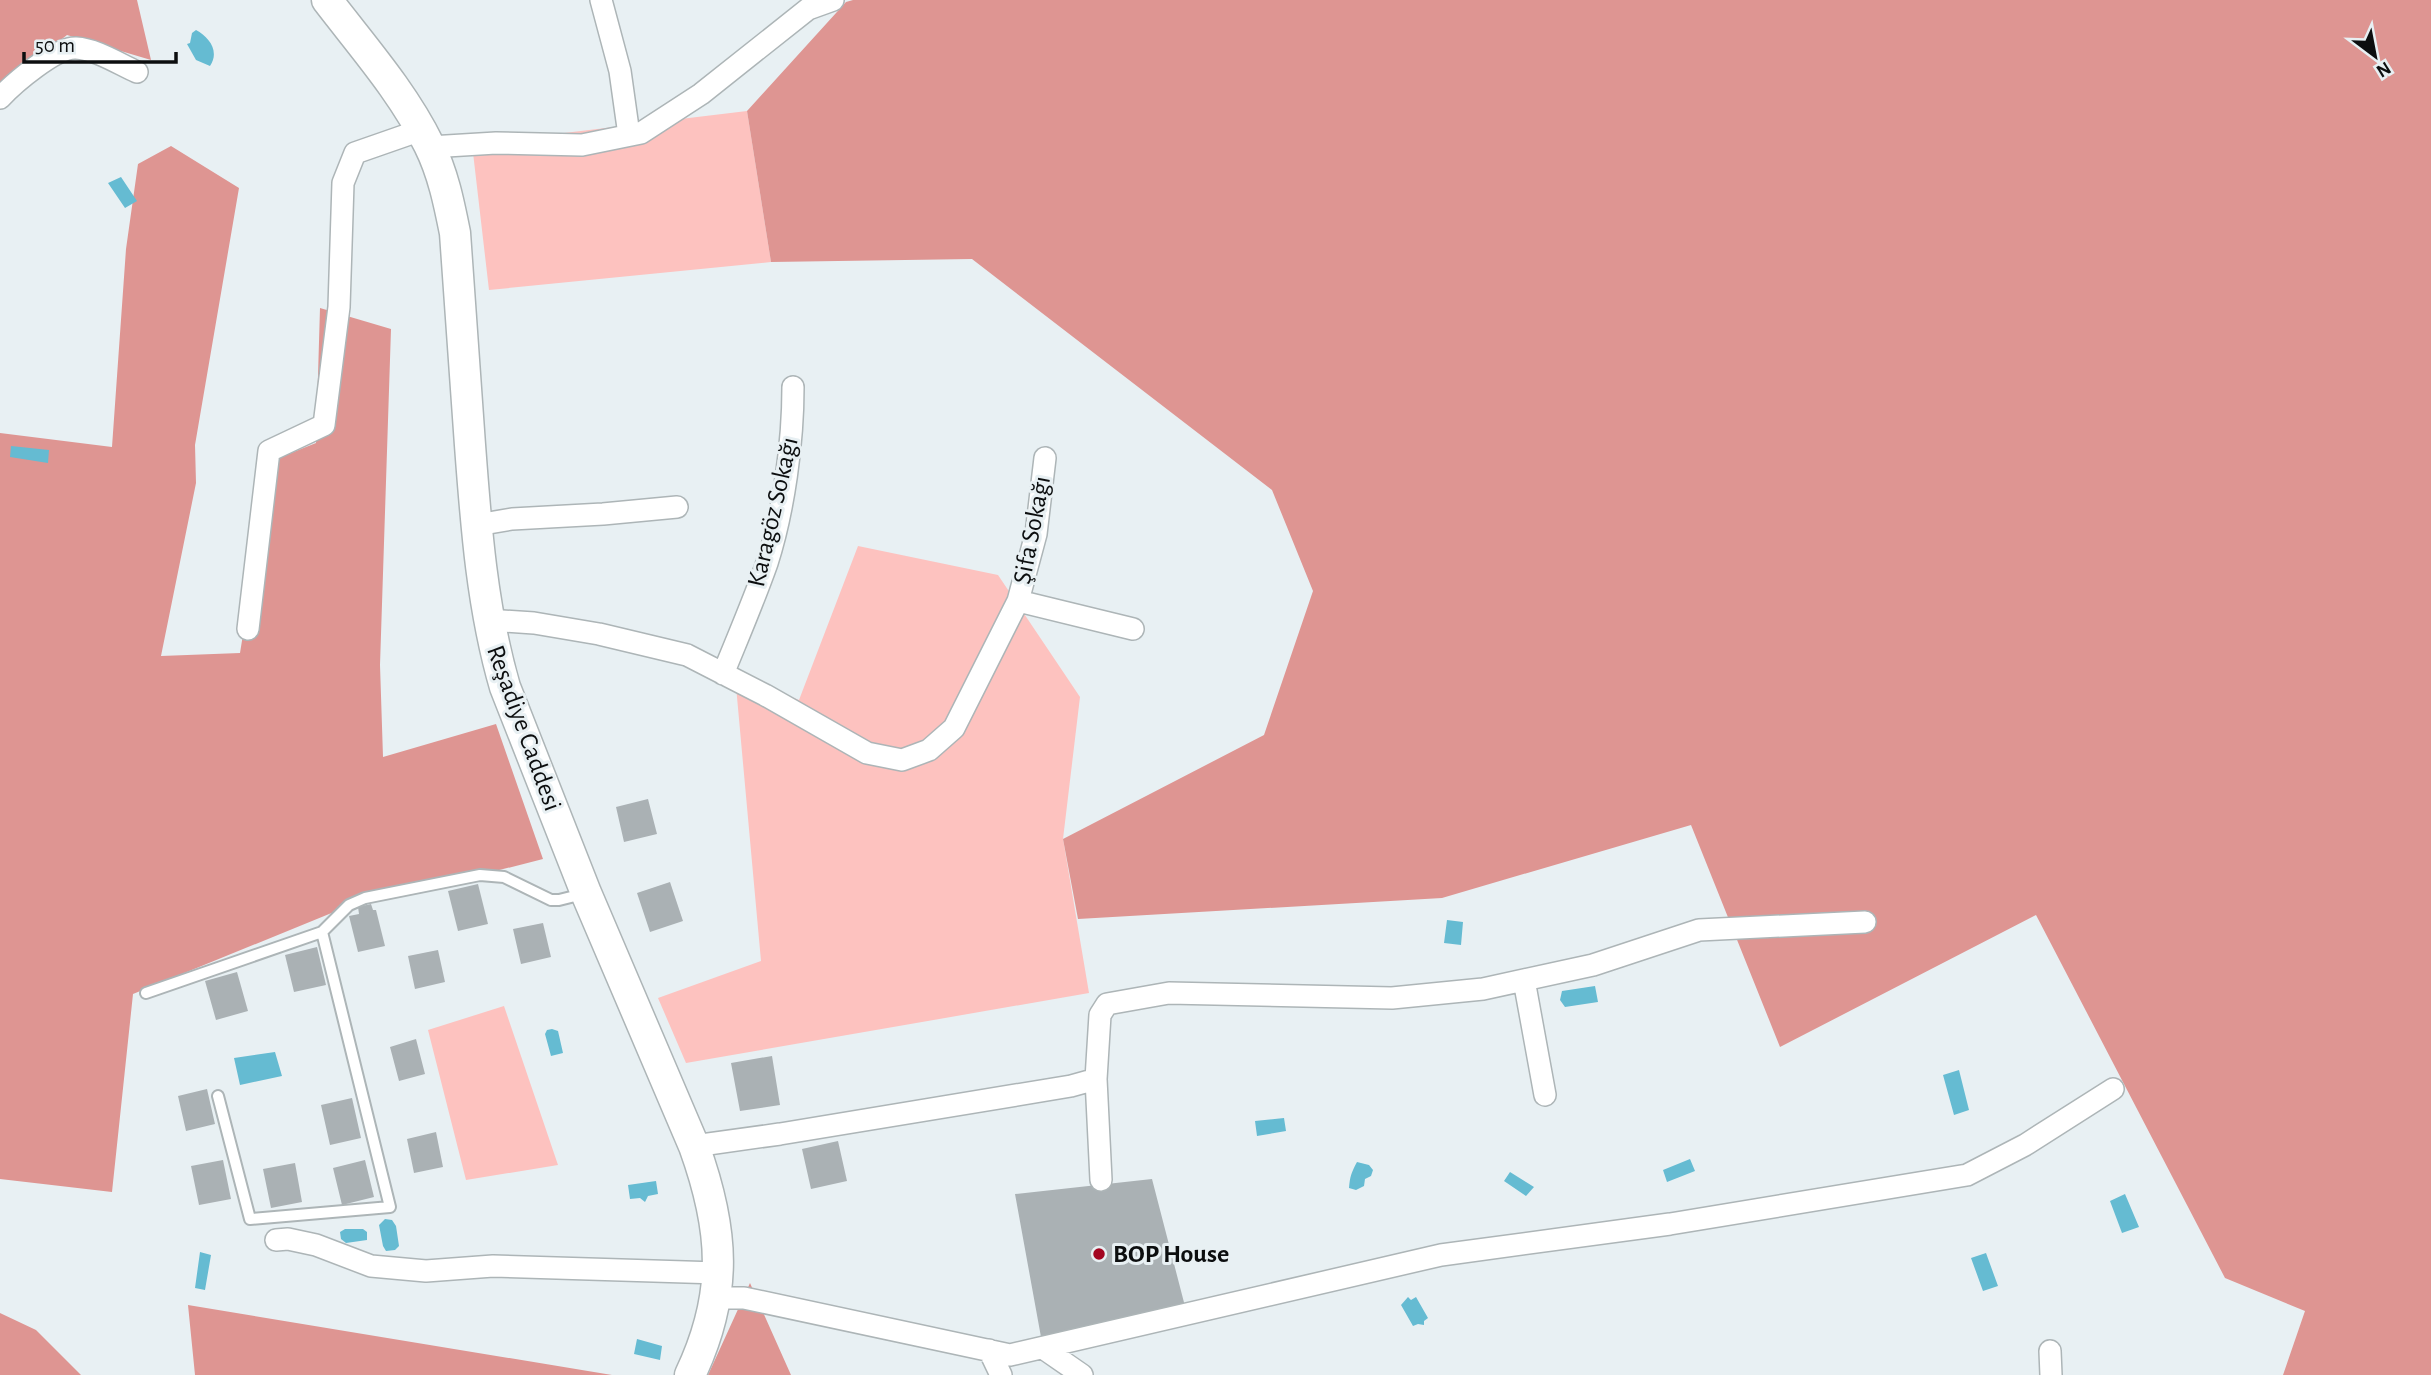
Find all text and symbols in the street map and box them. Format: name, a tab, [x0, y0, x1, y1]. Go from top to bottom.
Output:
scale bar	[24, 21, 177, 65]
north arrow	[2340, 21, 2410, 91]
text: 50 m	[35, 35, 75, 56]
text: N	[2373, 58, 2394, 81]
street label: Karagöz Sokağı	[743, 435, 803, 589]
street label: Şifa Sokağı	[1009, 474, 1055, 586]
street label: Reşadiye Caddesi	[482, 642, 566, 814]
place label: BOP House	[1113, 1241, 1229, 1267]
marker: BOP House	[1091, 1246, 1107, 1262]

